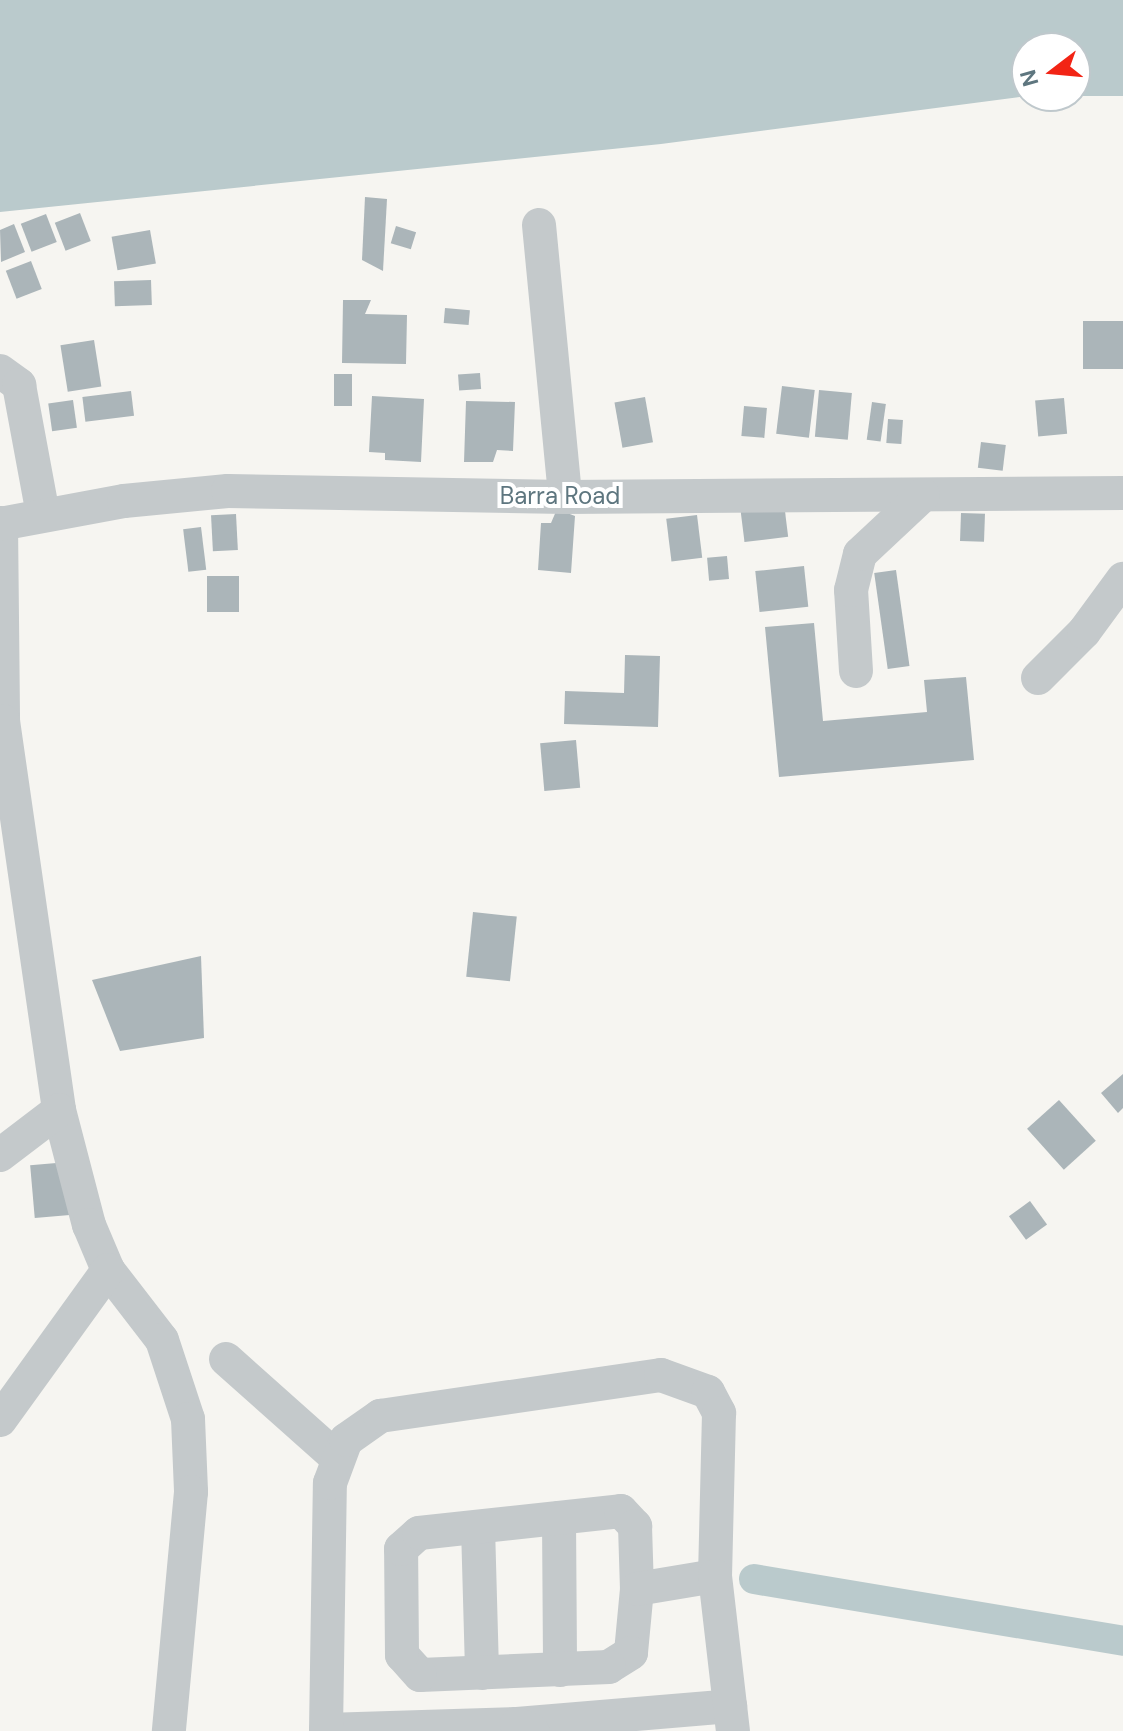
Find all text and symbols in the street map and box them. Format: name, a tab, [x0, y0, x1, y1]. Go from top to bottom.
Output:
north arrow	[1011, 32, 1091, 112]
text: N	[1013, 66, 1046, 90]
street label: Barra Road	[500, 482, 620, 510]

